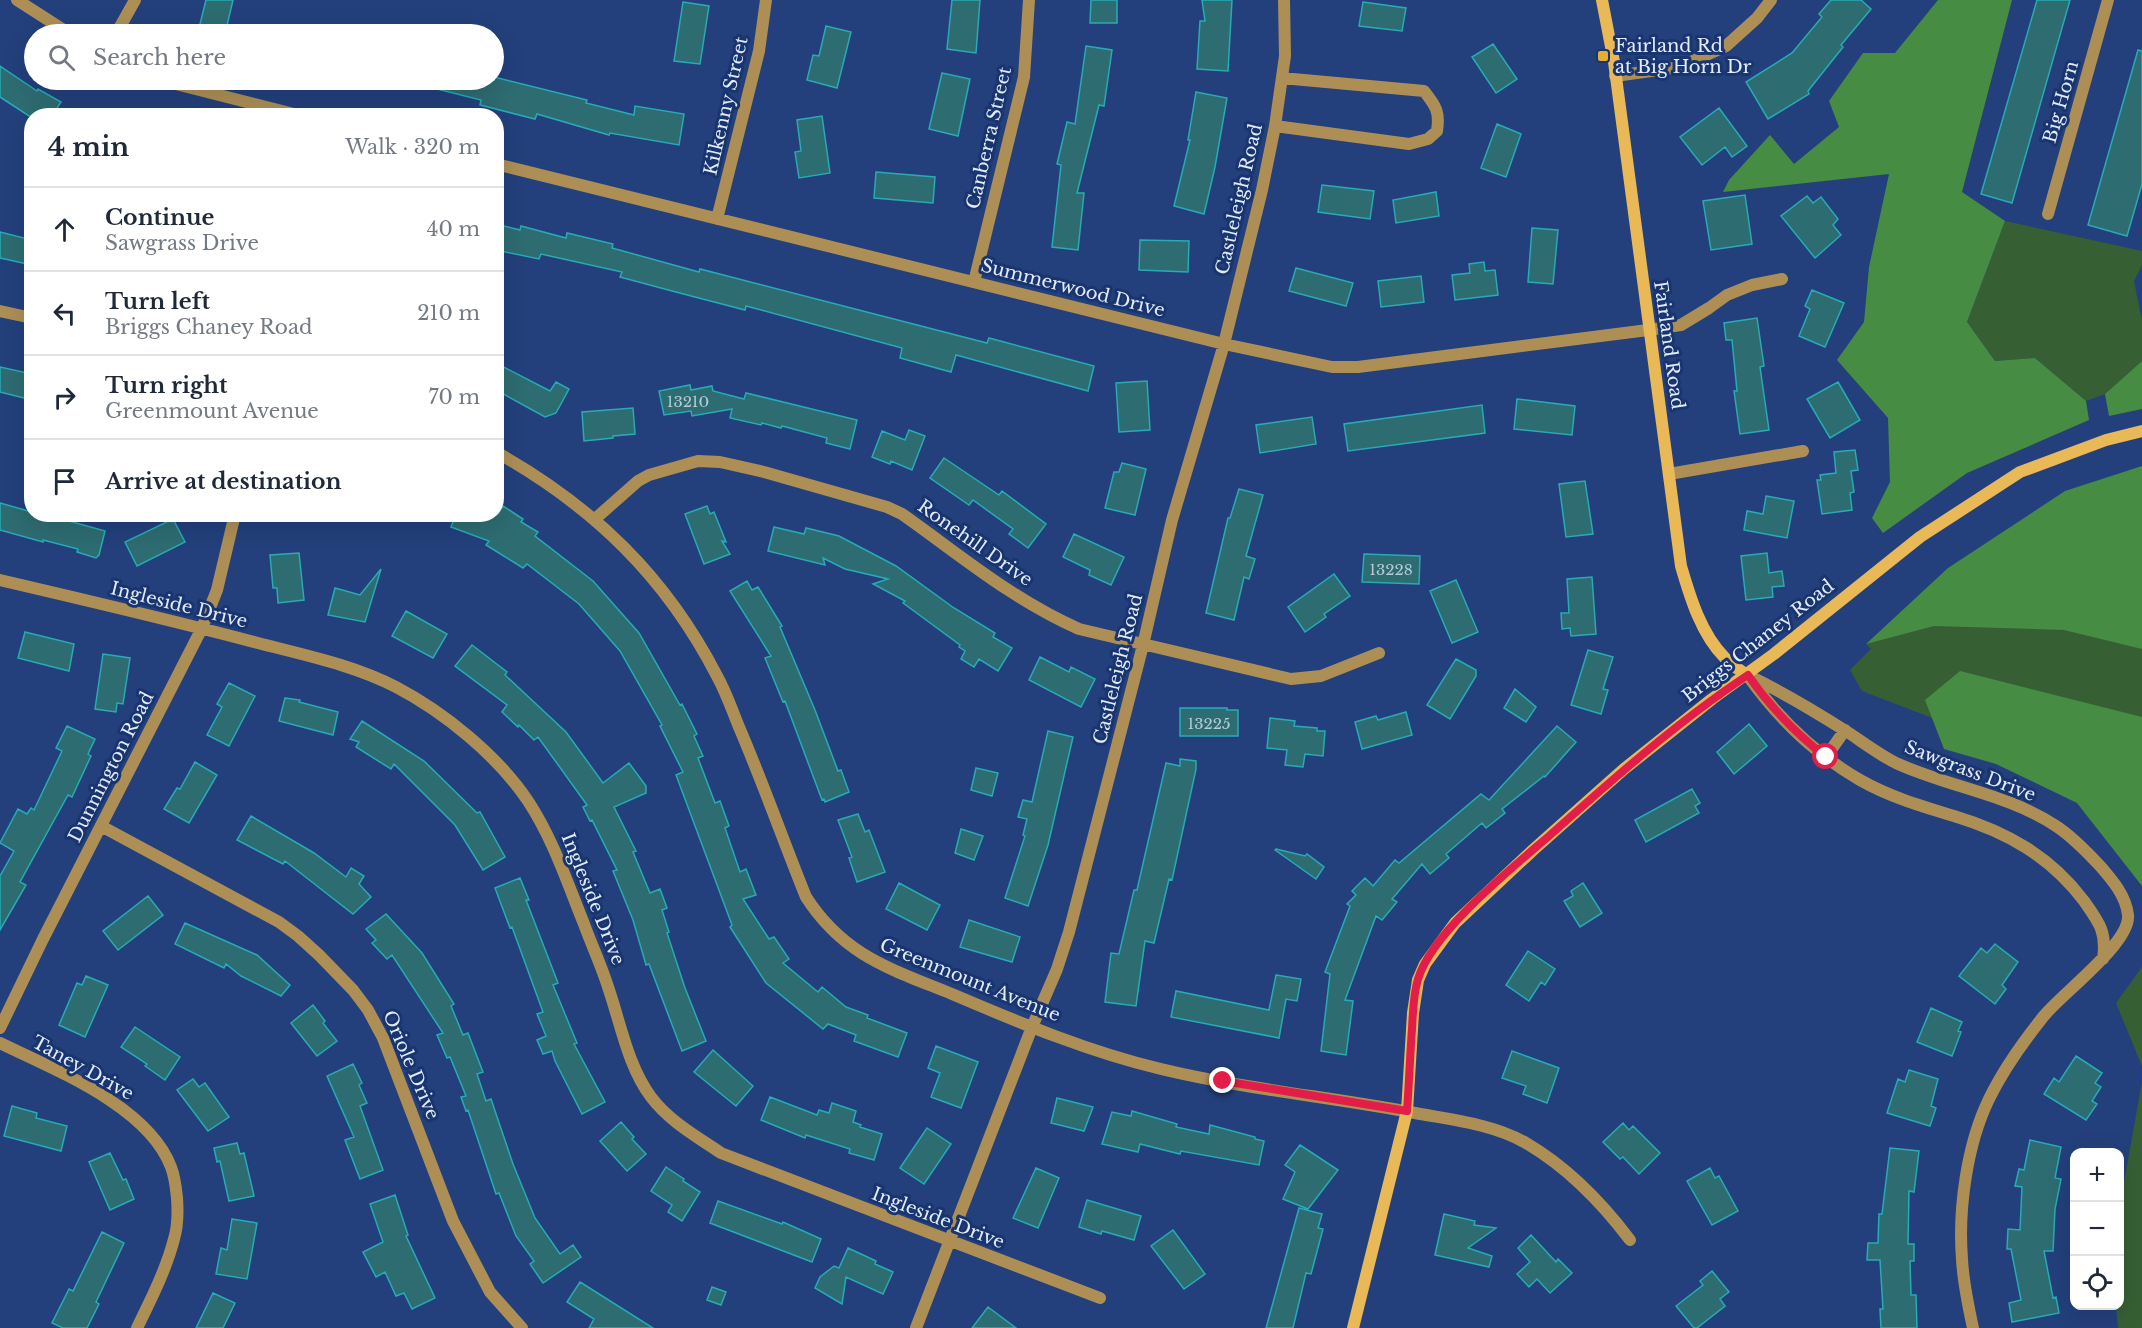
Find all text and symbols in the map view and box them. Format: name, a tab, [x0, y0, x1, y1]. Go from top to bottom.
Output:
search box	[24, 24, 504, 90]
street label: Kilkenny Street	[699, 34, 753, 177]
place label: Fairland Rd at Big Horn Dr	[1615, 35, 1752, 78]
icon: search	[45, 41, 78, 74]
text: Search here	[93, 44, 226, 71]
marker: Fairland Rd at Big Horn Dr	[1596, 49, 1610, 63]
street label: Big Horn	[2039, 58, 2083, 146]
street label: Canberra Street	[962, 65, 1016, 211]
street label: Castleleigh Road	[1211, 121, 1267, 277]
text: 4 min	[48, 131, 129, 163]
text: Walk · 320 m	[345, 135, 480, 159]
text: Continue	[105, 204, 214, 231]
icon: ahead	[48, 213, 81, 246]
text: 40 m	[427, 217, 480, 241]
text: Sawgrass Drive	[105, 231, 259, 255]
street label: Summerwood Drive	[979, 255, 1167, 321]
street label: Fairland Road	[1649, 279, 1689, 411]
text: Turn left	[105, 288, 210, 315]
icon: left	[48, 297, 81, 330]
text: 210 m	[417, 301, 480, 325]
text: Briggs Chaney Road	[105, 315, 312, 339]
text: Turn right	[105, 372, 227, 399]
icon: right	[48, 381, 81, 414]
text: 70 m	[428, 385, 480, 409]
house number: 13210	[667, 392, 709, 411]
text: Greenmount Avenue	[105, 399, 319, 423]
icon: arrive	[48, 465, 81, 498]
text: Arrive at destination	[105, 468, 342, 495]
street label: Ronehill Drive	[913, 495, 1037, 591]
house number: 13228	[1369, 560, 1413, 579]
street label: Briggs Chaney Road	[1678, 575, 1838, 707]
street label: Ingleside Drive	[108, 577, 250, 633]
street label: Castleleigh Road	[1089, 592, 1147, 746]
street label: Dunnington Road	[63, 688, 159, 846]
house number: 13225	[1188, 714, 1230, 733]
street label: Sawgrass Drive	[1901, 736, 2039, 806]
route start	[1812, 743, 1838, 769]
street label: Ingleside Drive	[557, 830, 629, 968]
street label: Greenmount Avenue	[877, 934, 1063, 1026]
street label: Oriole Drive	[378, 1007, 444, 1123]
street label: Taney Drive	[28, 1031, 138, 1105]
route end	[1209, 1067, 1235, 1093]
map controls	[2070, 1148, 2124, 1310]
button: +	[2070, 1148, 2124, 1202]
street label: Ingleside Drive	[869, 1183, 1007, 1253]
button: −	[2070, 1202, 2124, 1256]
button: locate	[2070, 1256, 2124, 1310]

